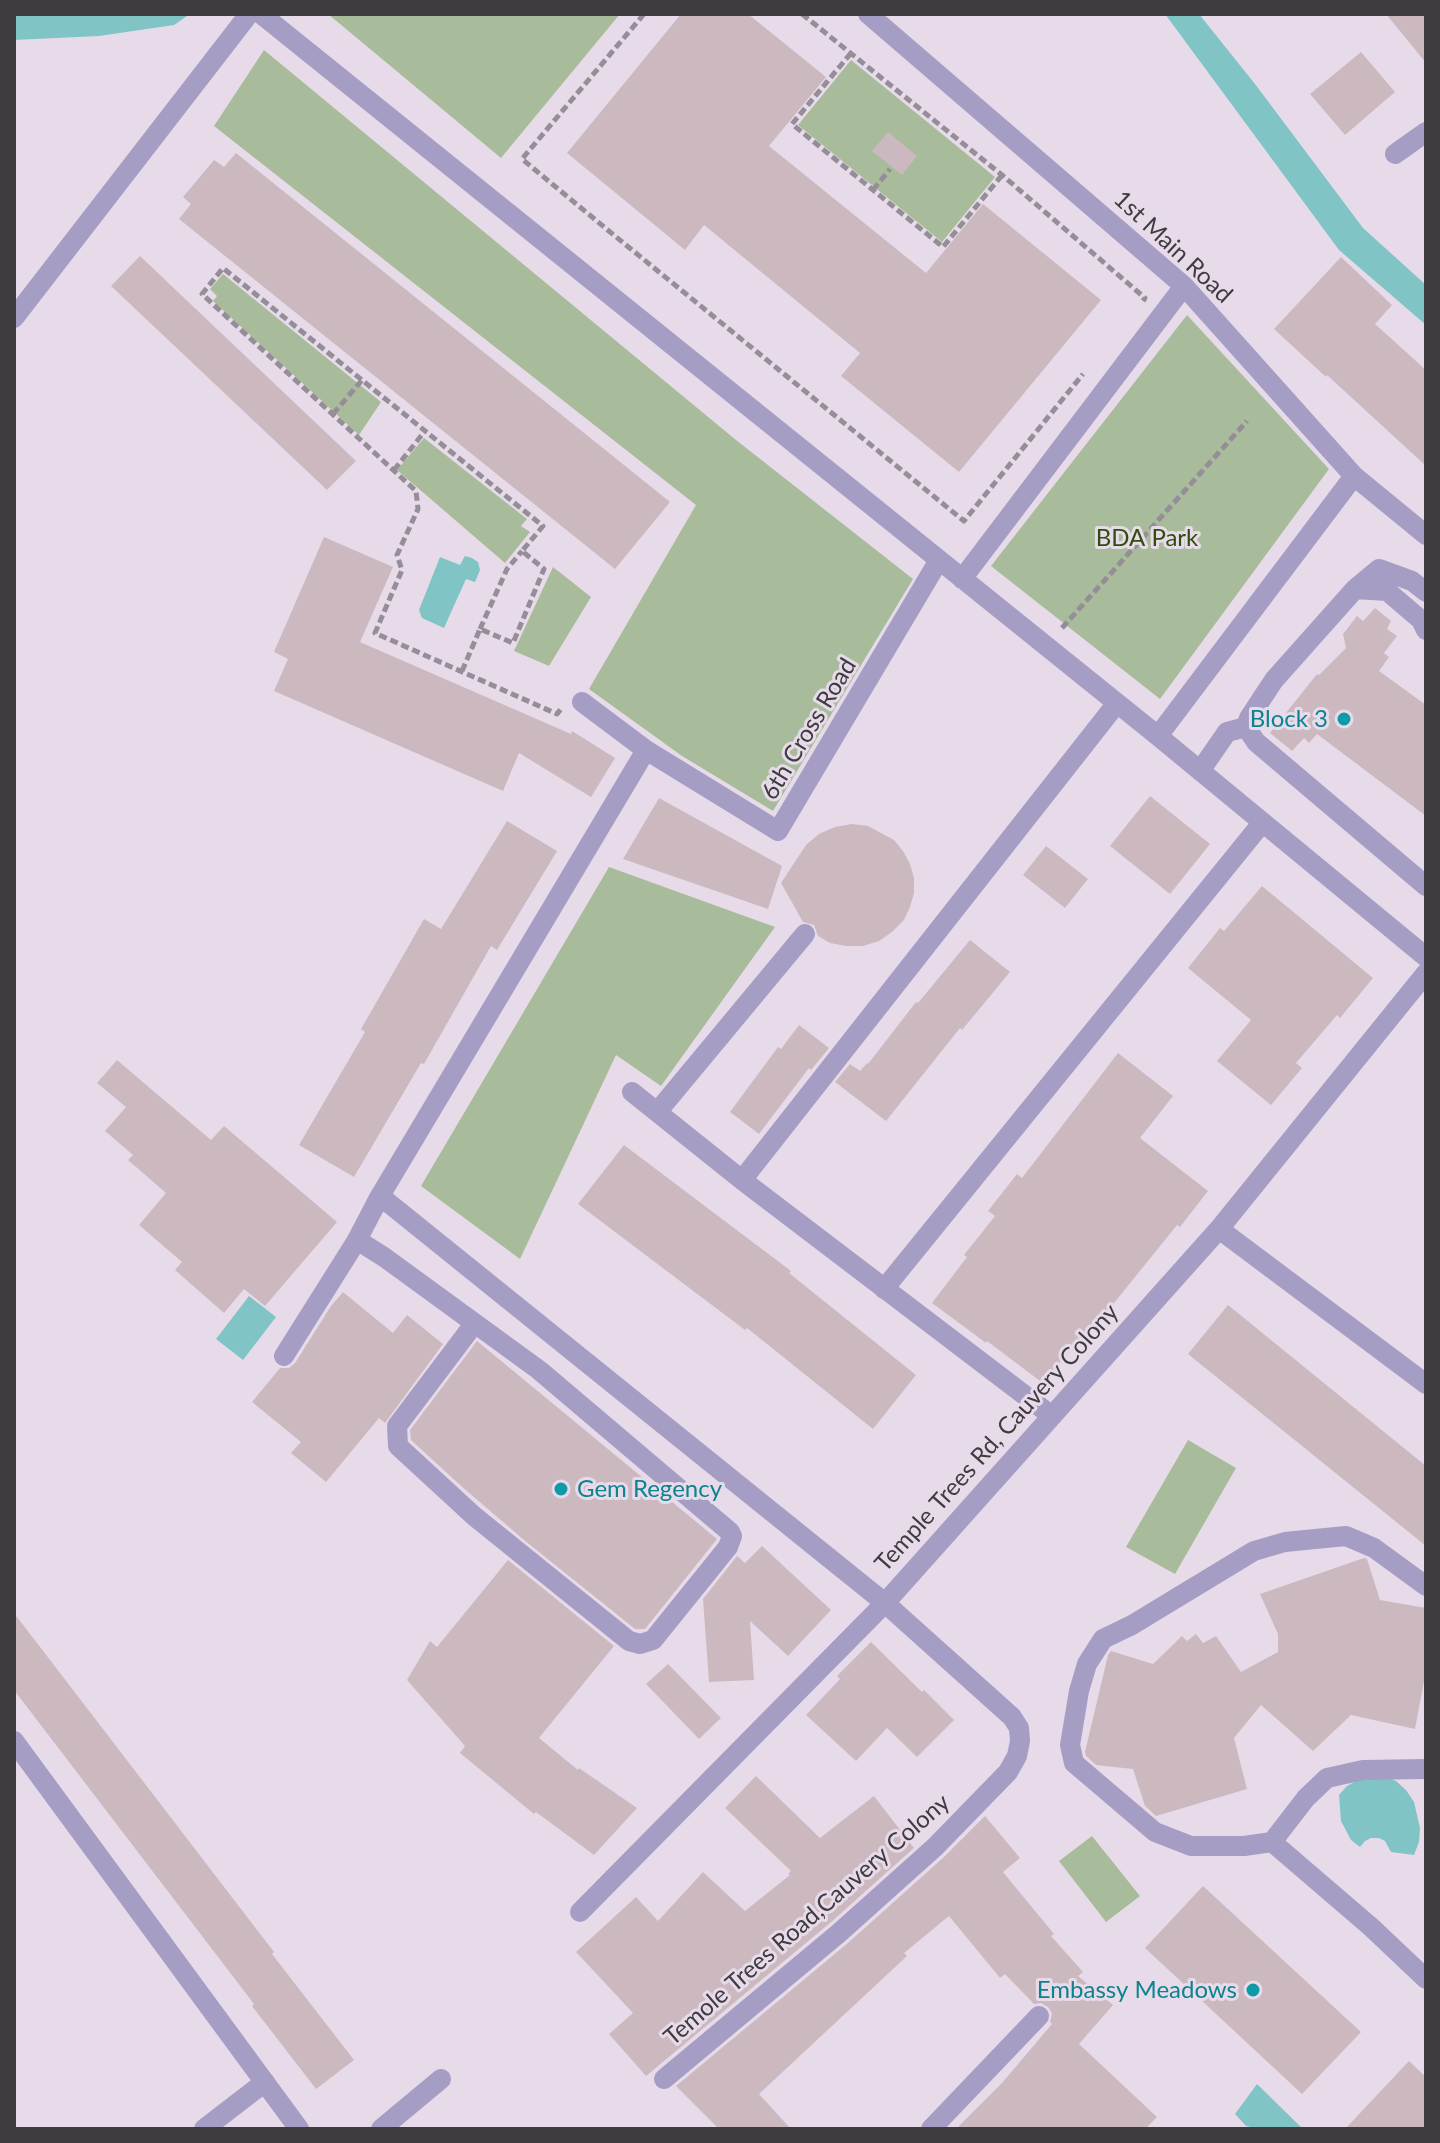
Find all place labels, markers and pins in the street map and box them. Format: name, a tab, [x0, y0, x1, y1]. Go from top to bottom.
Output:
place label: Block 3	[1250, 705, 1328, 733]
marker: Block 3	[1335, 710, 1353, 728]
place label: Gem Regency	[577, 1475, 722, 1503]
marker: Gem Regency	[552, 1480, 570, 1498]
place label: Embassy Meadows	[1037, 1976, 1237, 2004]
marker: Embassy Meadows	[1244, 1981, 1262, 1999]

